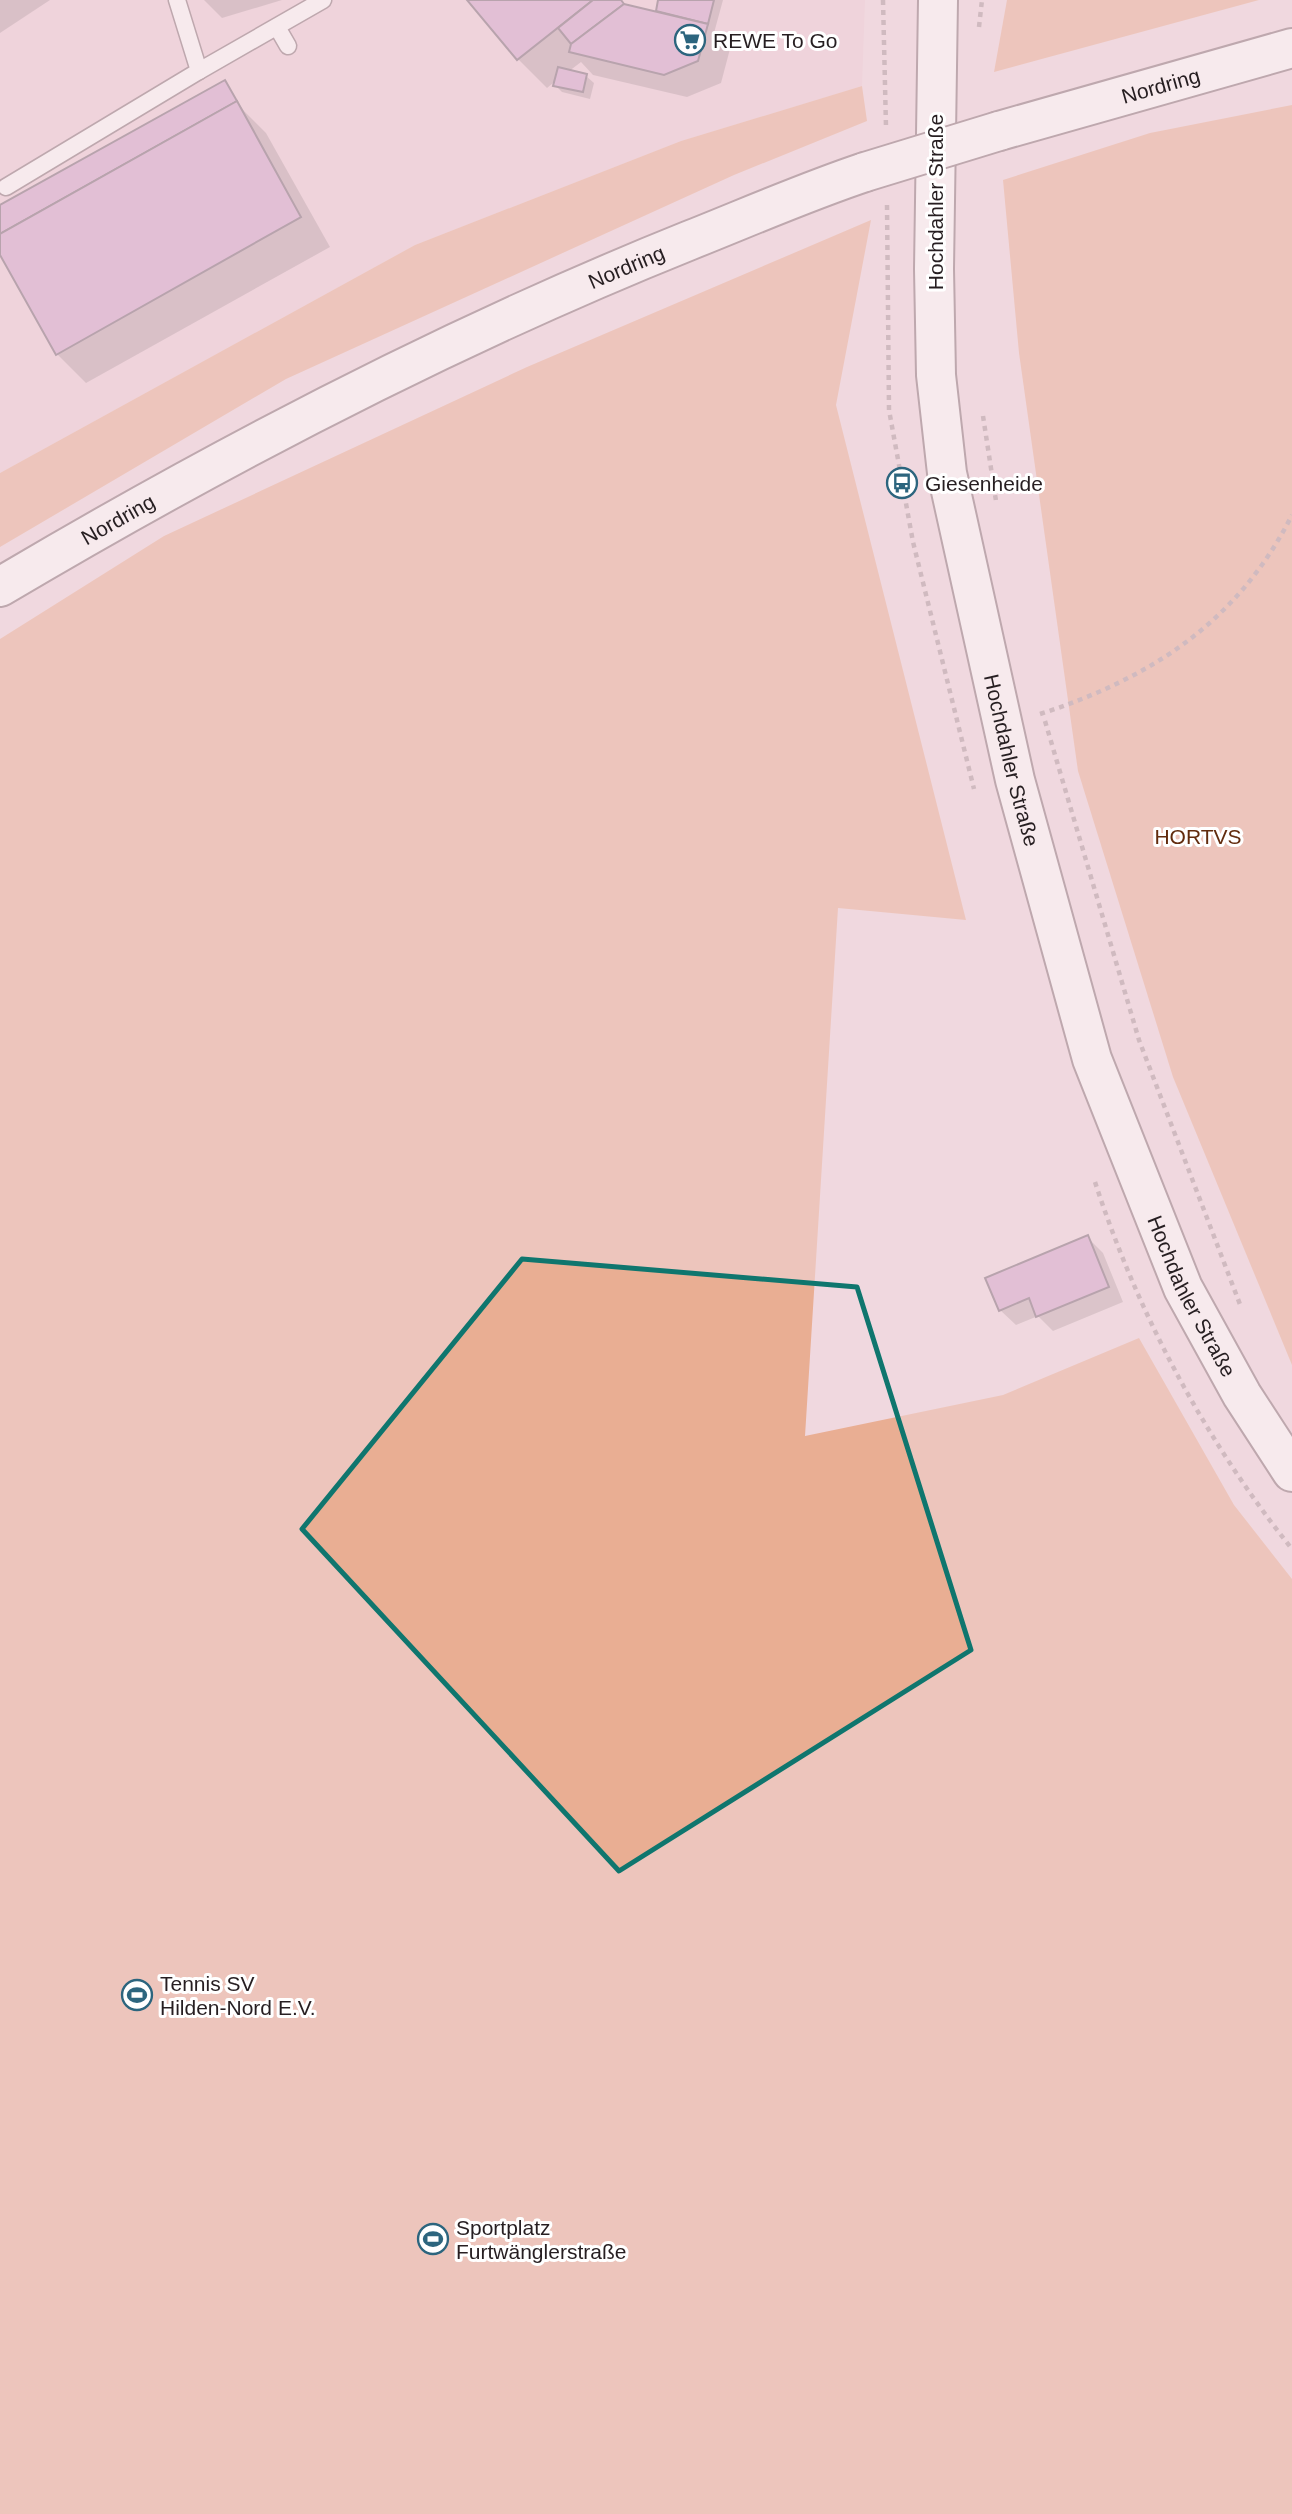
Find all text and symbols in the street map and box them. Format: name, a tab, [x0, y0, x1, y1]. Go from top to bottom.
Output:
supermarket icon: REWE To Go	[673, 23, 707, 57]
place label: REWE To Go	[713, 29, 837, 52]
street label: Nordring	[1119, 63, 1203, 107]
street label: Hochdahler Straße	[924, 114, 947, 290]
street label: Nordring	[585, 240, 668, 293]
bus stop icon: Giesenheide	[885, 466, 919, 500]
place label: Giesenheide	[925, 472, 1043, 495]
street label: Nordring	[77, 489, 158, 549]
street label: Hochdahler Straße	[980, 672, 1044, 849]
park label: HORTVS	[1154, 825, 1242, 848]
street label: Hochdahler Straße	[1144, 1212, 1241, 1380]
place label: Tennis SV Hilden-Nord E.V.	[160, 1972, 316, 2019]
sports icon: Tennis SV Hilden-Nord E.V.	[120, 1978, 154, 2012]
place label: Sportplatz Furtwänglerstraße	[456, 2216, 626, 2263]
sports icon: Sportplatz Furtwänglerstraße	[416, 2222, 450, 2256]

